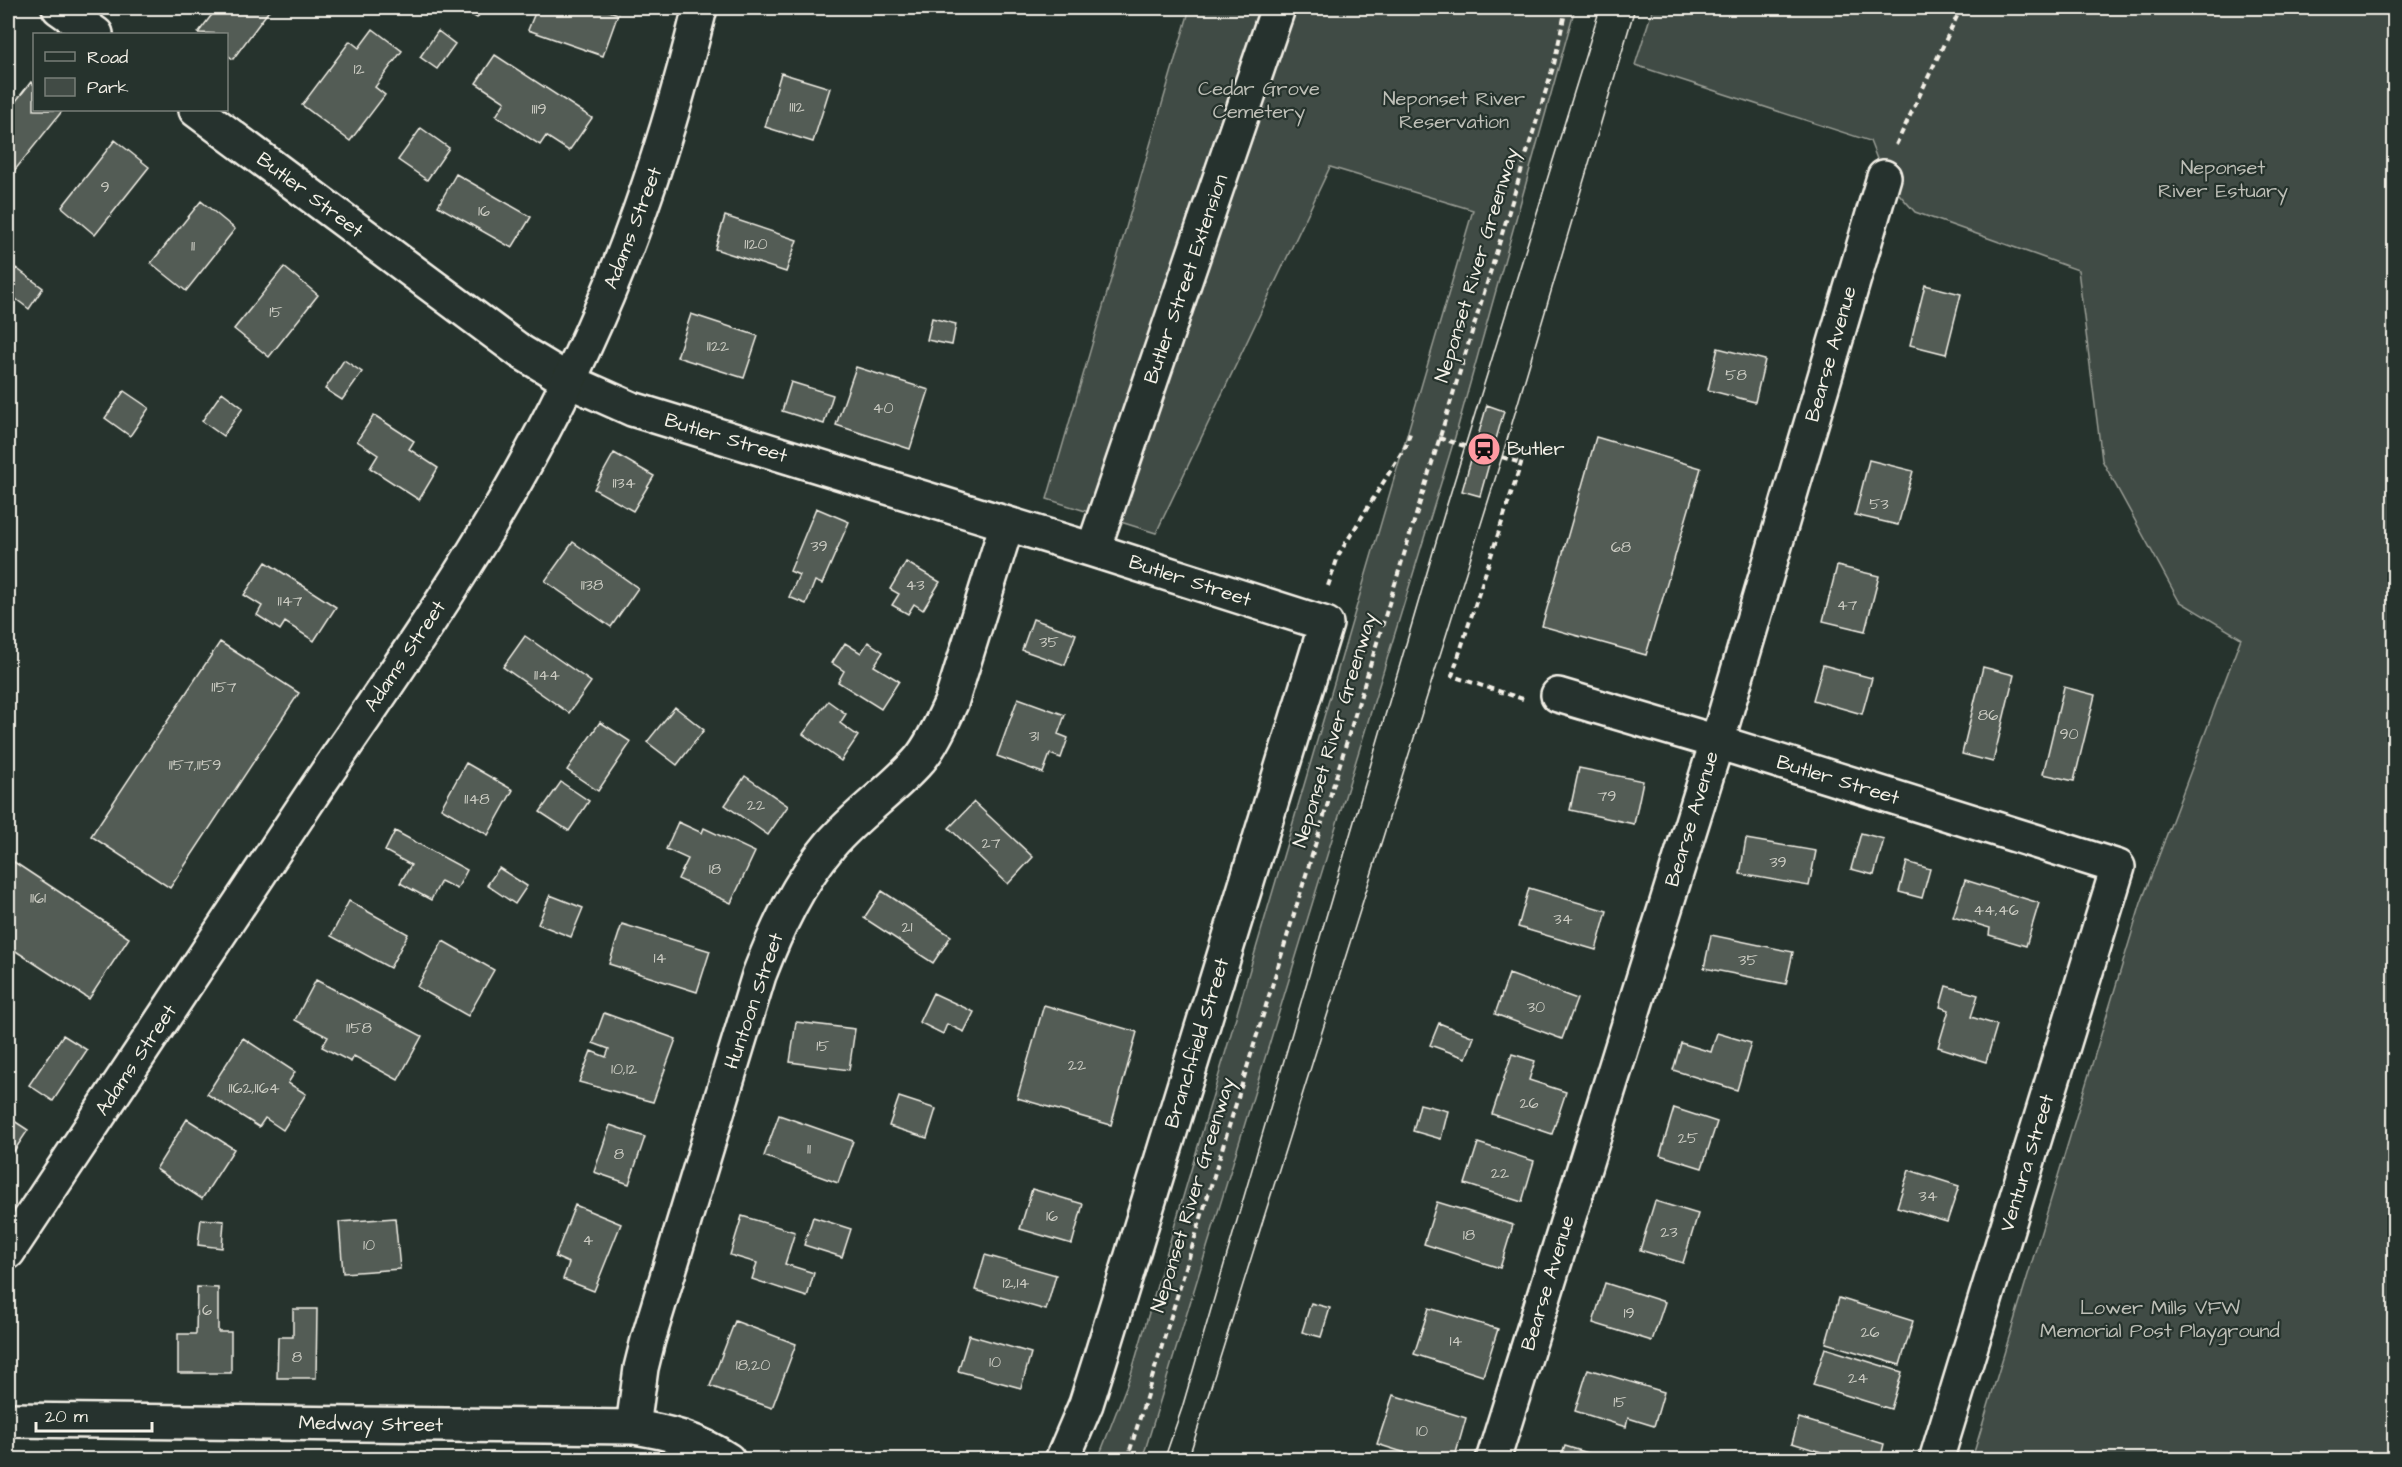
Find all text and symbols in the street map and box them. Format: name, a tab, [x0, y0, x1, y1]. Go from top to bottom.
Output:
legend	[33, 33, 228, 111]
text: Road	[87, 45, 128, 70]
house number: 12	[353, 58, 365, 80]
text: Park	[87, 75, 129, 100]
park label: Cedar Grove Cemetery	[1198, 75, 1320, 127]
park label: Neponset River Reservation	[1383, 85, 1525, 136]
house number: 1112	[789, 96, 805, 118]
house number: 1119	[531, 98, 547, 120]
street label: Neponset River Greenway	[1428, 144, 1527, 386]
street label: Butler Street	[251, 146, 369, 244]
park label: Neponset River Estuary	[2158, 154, 2288, 206]
street label: Adams Street	[597, 163, 669, 293]
street label: Butler Street Extension	[1137, 171, 1235, 387]
house number: 9	[100, 176, 110, 198]
house number: 16	[478, 200, 490, 222]
house number: 1120	[744, 233, 768, 255]
house number: 11	[191, 235, 195, 257]
street label: Bearse Avenue	[1798, 283, 1864, 425]
house number: 15	[269, 301, 283, 323]
house number: 1122	[707, 335, 729, 357]
house number: 58	[1725, 364, 1747, 386]
house number: 40	[873, 397, 893, 419]
street label: Butler Street	[661, 406, 791, 470]
station icon: Butler	[1466, 431, 1502, 467]
place label: Butler	[1507, 435, 1564, 463]
house number: 1134	[612, 472, 636, 494]
house number: 53	[1869, 493, 1889, 515]
house number: 39	[810, 535, 828, 557]
house number: 68	[1611, 536, 1631, 558]
street label: Butler Street	[1125, 548, 1255, 614]
house number: 1138	[581, 574, 603, 596]
house number: 43	[905, 574, 925, 596]
house number: 1147	[278, 590, 303, 612]
house number: 47	[1837, 594, 1858, 616]
street label: Adams Street	[357, 595, 453, 717]
street label: Neponset River Greenway	[1286, 609, 1385, 851]
house number: 35	[1039, 631, 1059, 653]
house number: 1144	[534, 664, 560, 686]
house number: 1157	[211, 676, 237, 698]
house number: 86	[1978, 704, 1998, 726]
house number: 90	[2059, 723, 2079, 745]
house number: 31	[1029, 725, 1039, 747]
street label: Bearse Avenue	[1658, 748, 1726, 890]
street label: Butler Street	[1773, 748, 1903, 812]
house number: 1157,1159	[169, 754, 221, 776]
house number: 79	[1598, 785, 1616, 807]
house number: 1148	[464, 788, 490, 810]
house number: 22	[747, 794, 765, 816]
house number: 27	[982, 832, 1001, 854]
house number: 39	[1769, 851, 1787, 873]
house number: 18	[709, 858, 721, 880]
house number: 1161	[30, 887, 46, 909]
house number: 44,46	[1973, 899, 2019, 921]
house number: 34	[1553, 908, 1573, 930]
house number: 21	[901, 916, 913, 938]
street label: Huntoon Street	[718, 929, 790, 1073]
house number: 14	[654, 947, 667, 969]
house number: 35	[1738, 949, 1758, 971]
street label: Branchfield Street	[1158, 954, 1236, 1132]
house number: 30	[1527, 996, 1545, 1018]
street label: Adams Street	[88, 999, 184, 1121]
house number: 1158	[346, 1017, 372, 1039]
house number: 15	[816, 1035, 830, 1057]
house number: 22	[1068, 1054, 1086, 1076]
house number: 10,12	[611, 1058, 637, 1080]
street label: Neponset River Greenway	[1144, 1074, 1243, 1316]
house number: 1162,1164	[228, 1077, 280, 1099]
street label: Ventura Street	[1993, 1091, 2061, 1235]
house number: 26	[1519, 1092, 1539, 1114]
house number: 25	[1678, 1127, 1699, 1149]
house number: 11	[807, 1138, 811, 1160]
house number: 8	[614, 1143, 624, 1165]
house number: 22	[1491, 1162, 1509, 1184]
house number: 34	[1918, 1185, 1938, 1207]
house number: 16	[1046, 1205, 1058, 1227]
street label: Bearse Avenue	[1514, 1212, 1582, 1354]
house number: 23	[1660, 1221, 1678, 1243]
house number: 18	[1463, 1224, 1475, 1246]
house number: 4	[583, 1229, 594, 1251]
house number: 10	[363, 1234, 375, 1256]
house number: 12,14	[1003, 1272, 1030, 1294]
park label: Lower Mills VFW Memorial Post Playground	[2040, 1294, 2280, 1346]
house number: 6	[202, 1299, 212, 1321]
house number: 19	[1623, 1302, 1635, 1324]
house number: 26	[1860, 1321, 1880, 1343]
house number: 14	[1450, 1330, 1463, 1352]
house number: 8	[292, 1346, 302, 1368]
house number: 10	[989, 1351, 1001, 1373]
house number: 18,20	[736, 1354, 770, 1376]
house number: 24	[1848, 1367, 1868, 1389]
house number: 15	[1613, 1391, 1627, 1413]
scale bar	[36, 1395, 152, 1433]
text: 20 m	[45, 1404, 88, 1429]
street label: Medway Street	[298, 1409, 444, 1440]
house number: 10	[1416, 1420, 1428, 1442]

